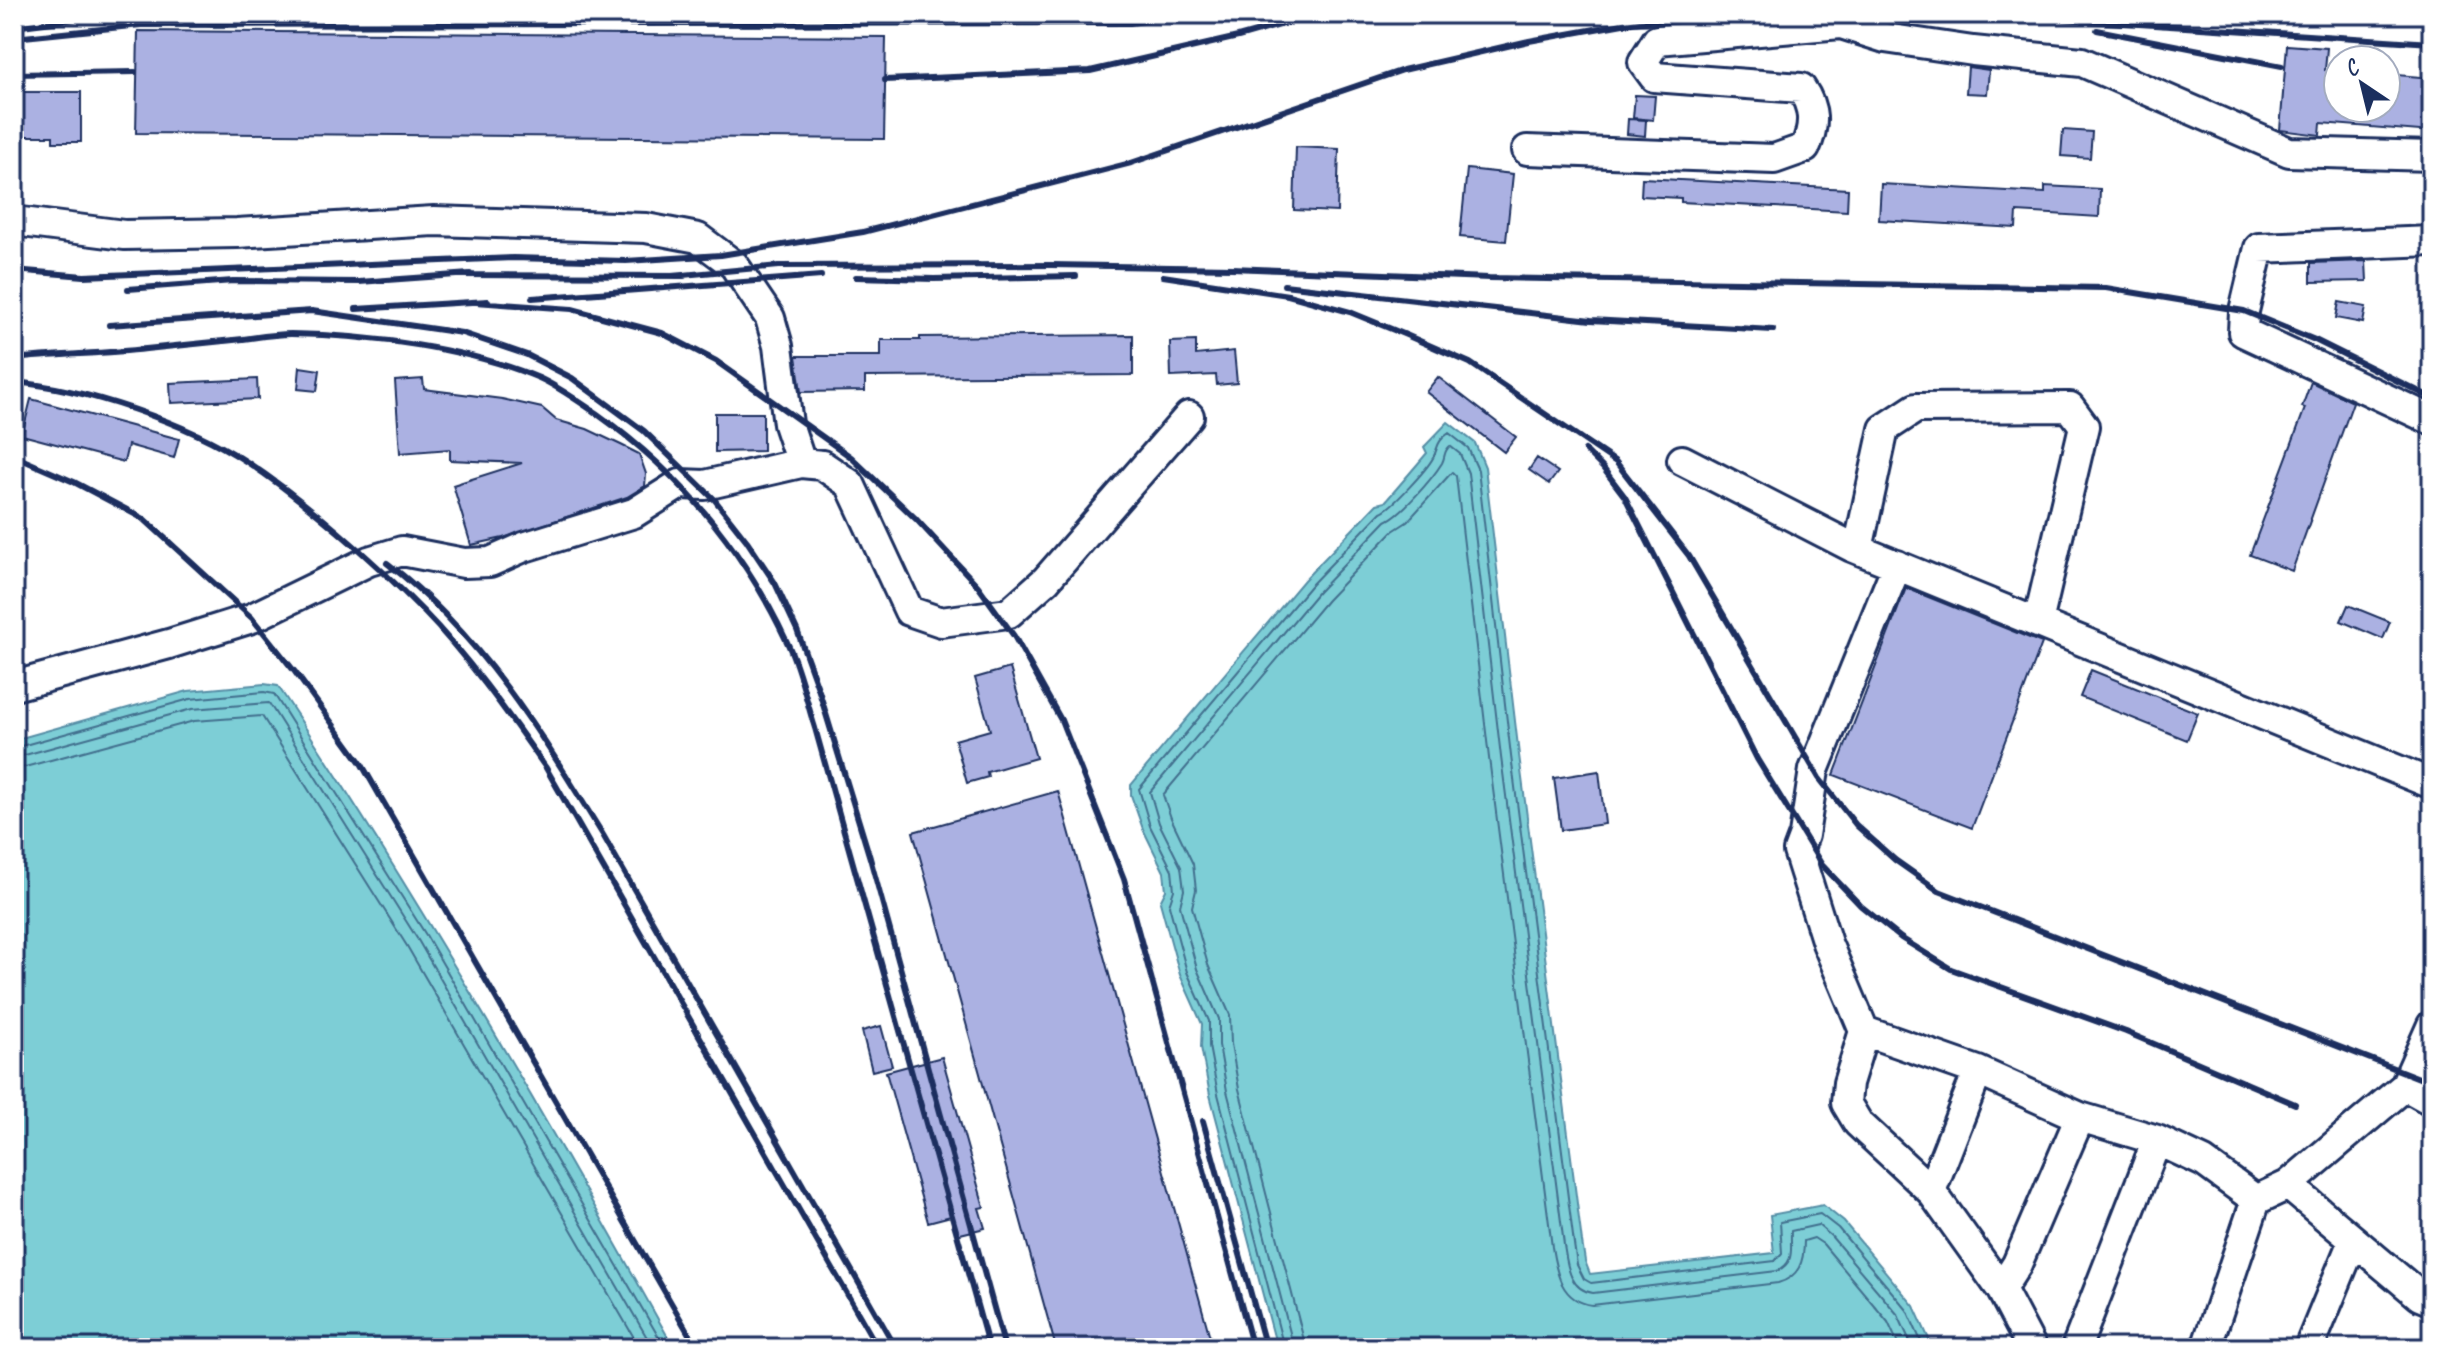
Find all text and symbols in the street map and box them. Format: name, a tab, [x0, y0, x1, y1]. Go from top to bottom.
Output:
north arrow	[2322, 44, 2402, 124]
text: С	[2339, 52, 2366, 83]

